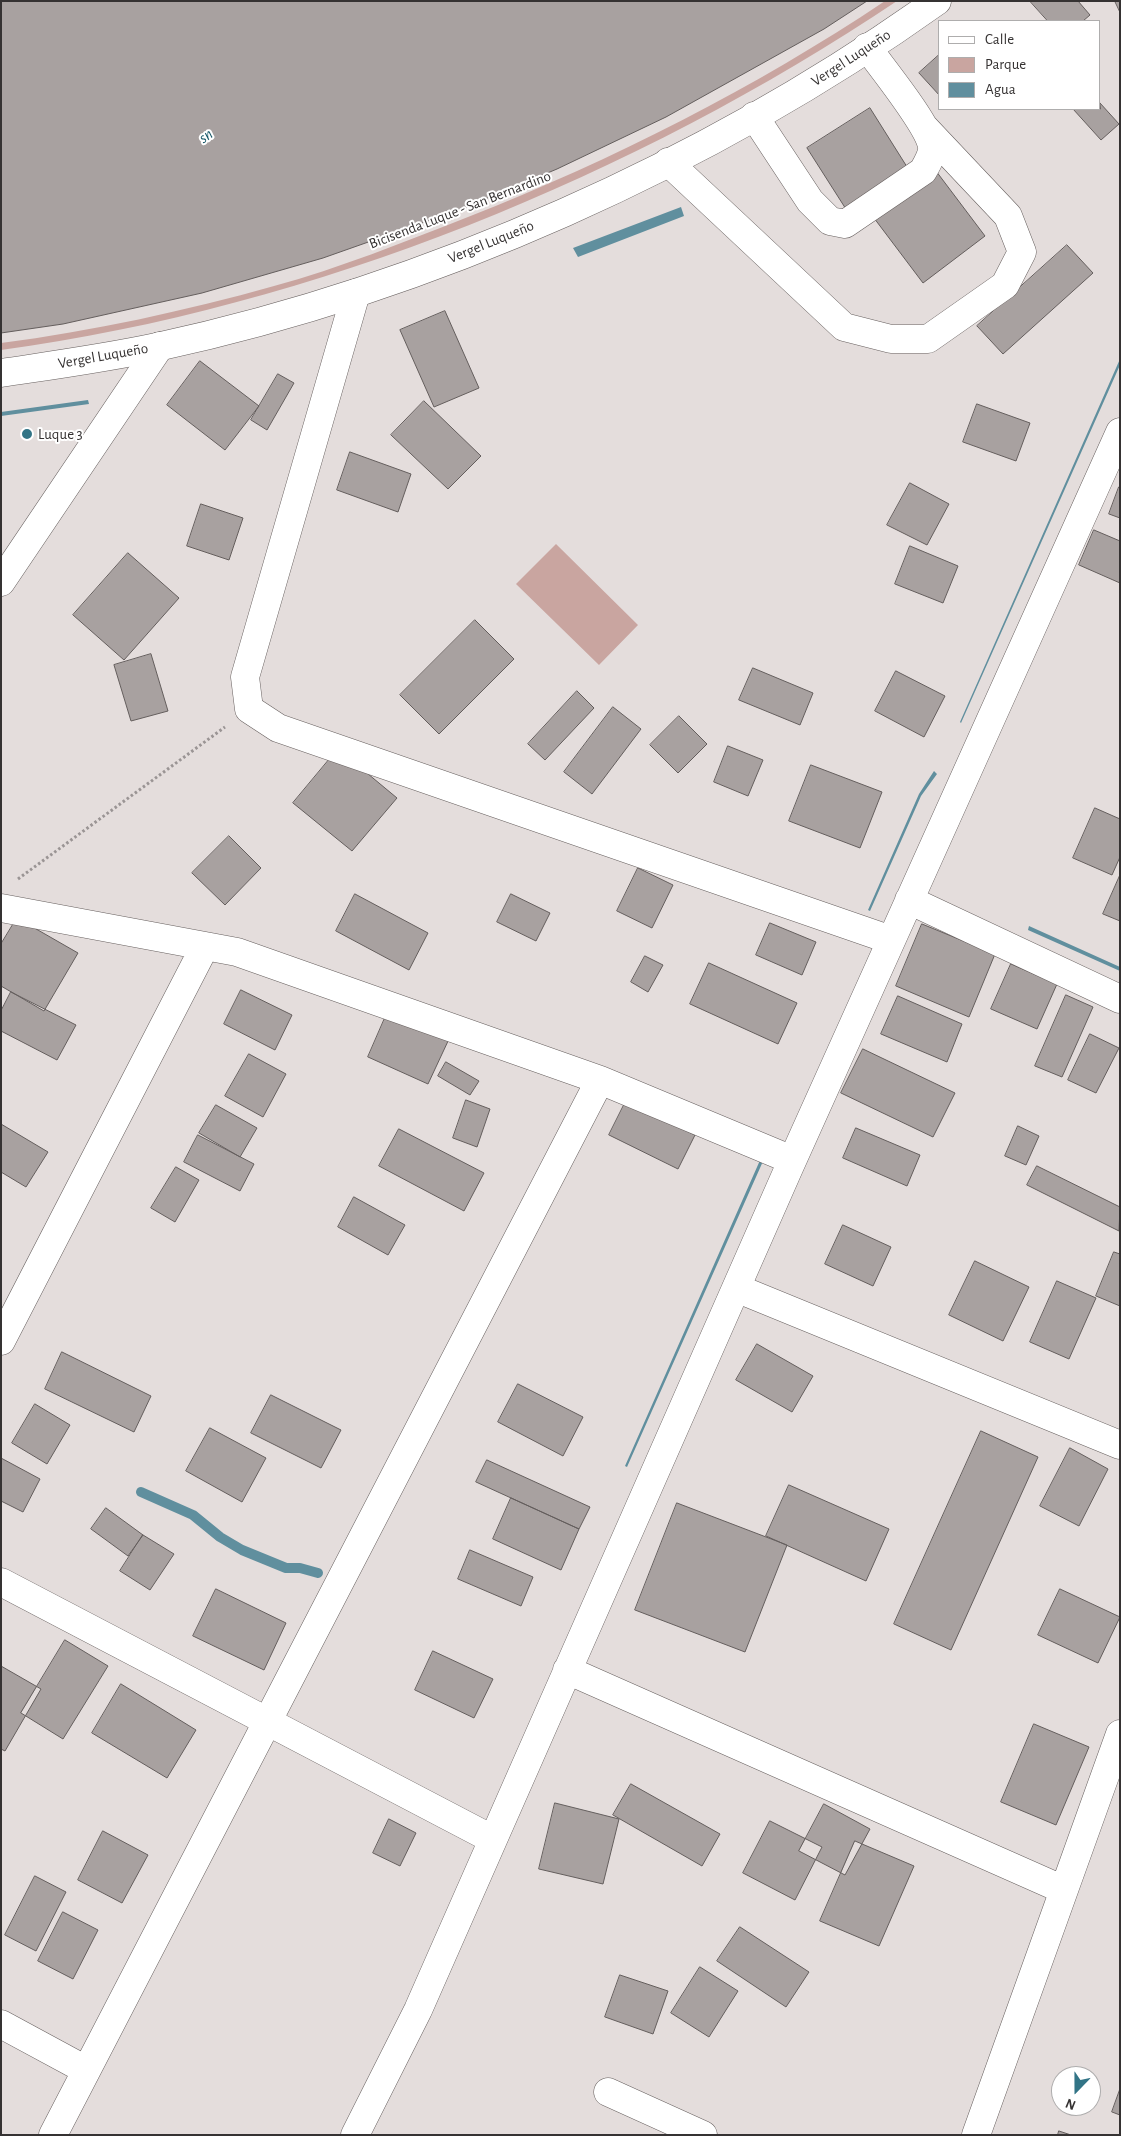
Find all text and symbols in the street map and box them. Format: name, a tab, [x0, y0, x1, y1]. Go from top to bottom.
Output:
legend	[938, 20, 1101, 110]
street label: Vergel Luqueño	[808, 26, 894, 90]
text: Calle	[985, 32, 1014, 47]
text: Parque	[985, 57, 1026, 72]
text: Agua	[985, 82, 1016, 97]
water label: sn	[195, 125, 217, 147]
street label: Bicisenda Luque - San Bernardino	[367, 167, 553, 253]
street label: Vergel Luqueño	[445, 217, 537, 267]
street label: Vergel Luqueño	[57, 339, 149, 373]
place label: Luque 3	[38, 425, 83, 443]
marker: Luque 3	[20, 427, 34, 441]
north arrow	[1051, 2066, 1101, 2116]
text: N	[1064, 2096, 1078, 2112]

